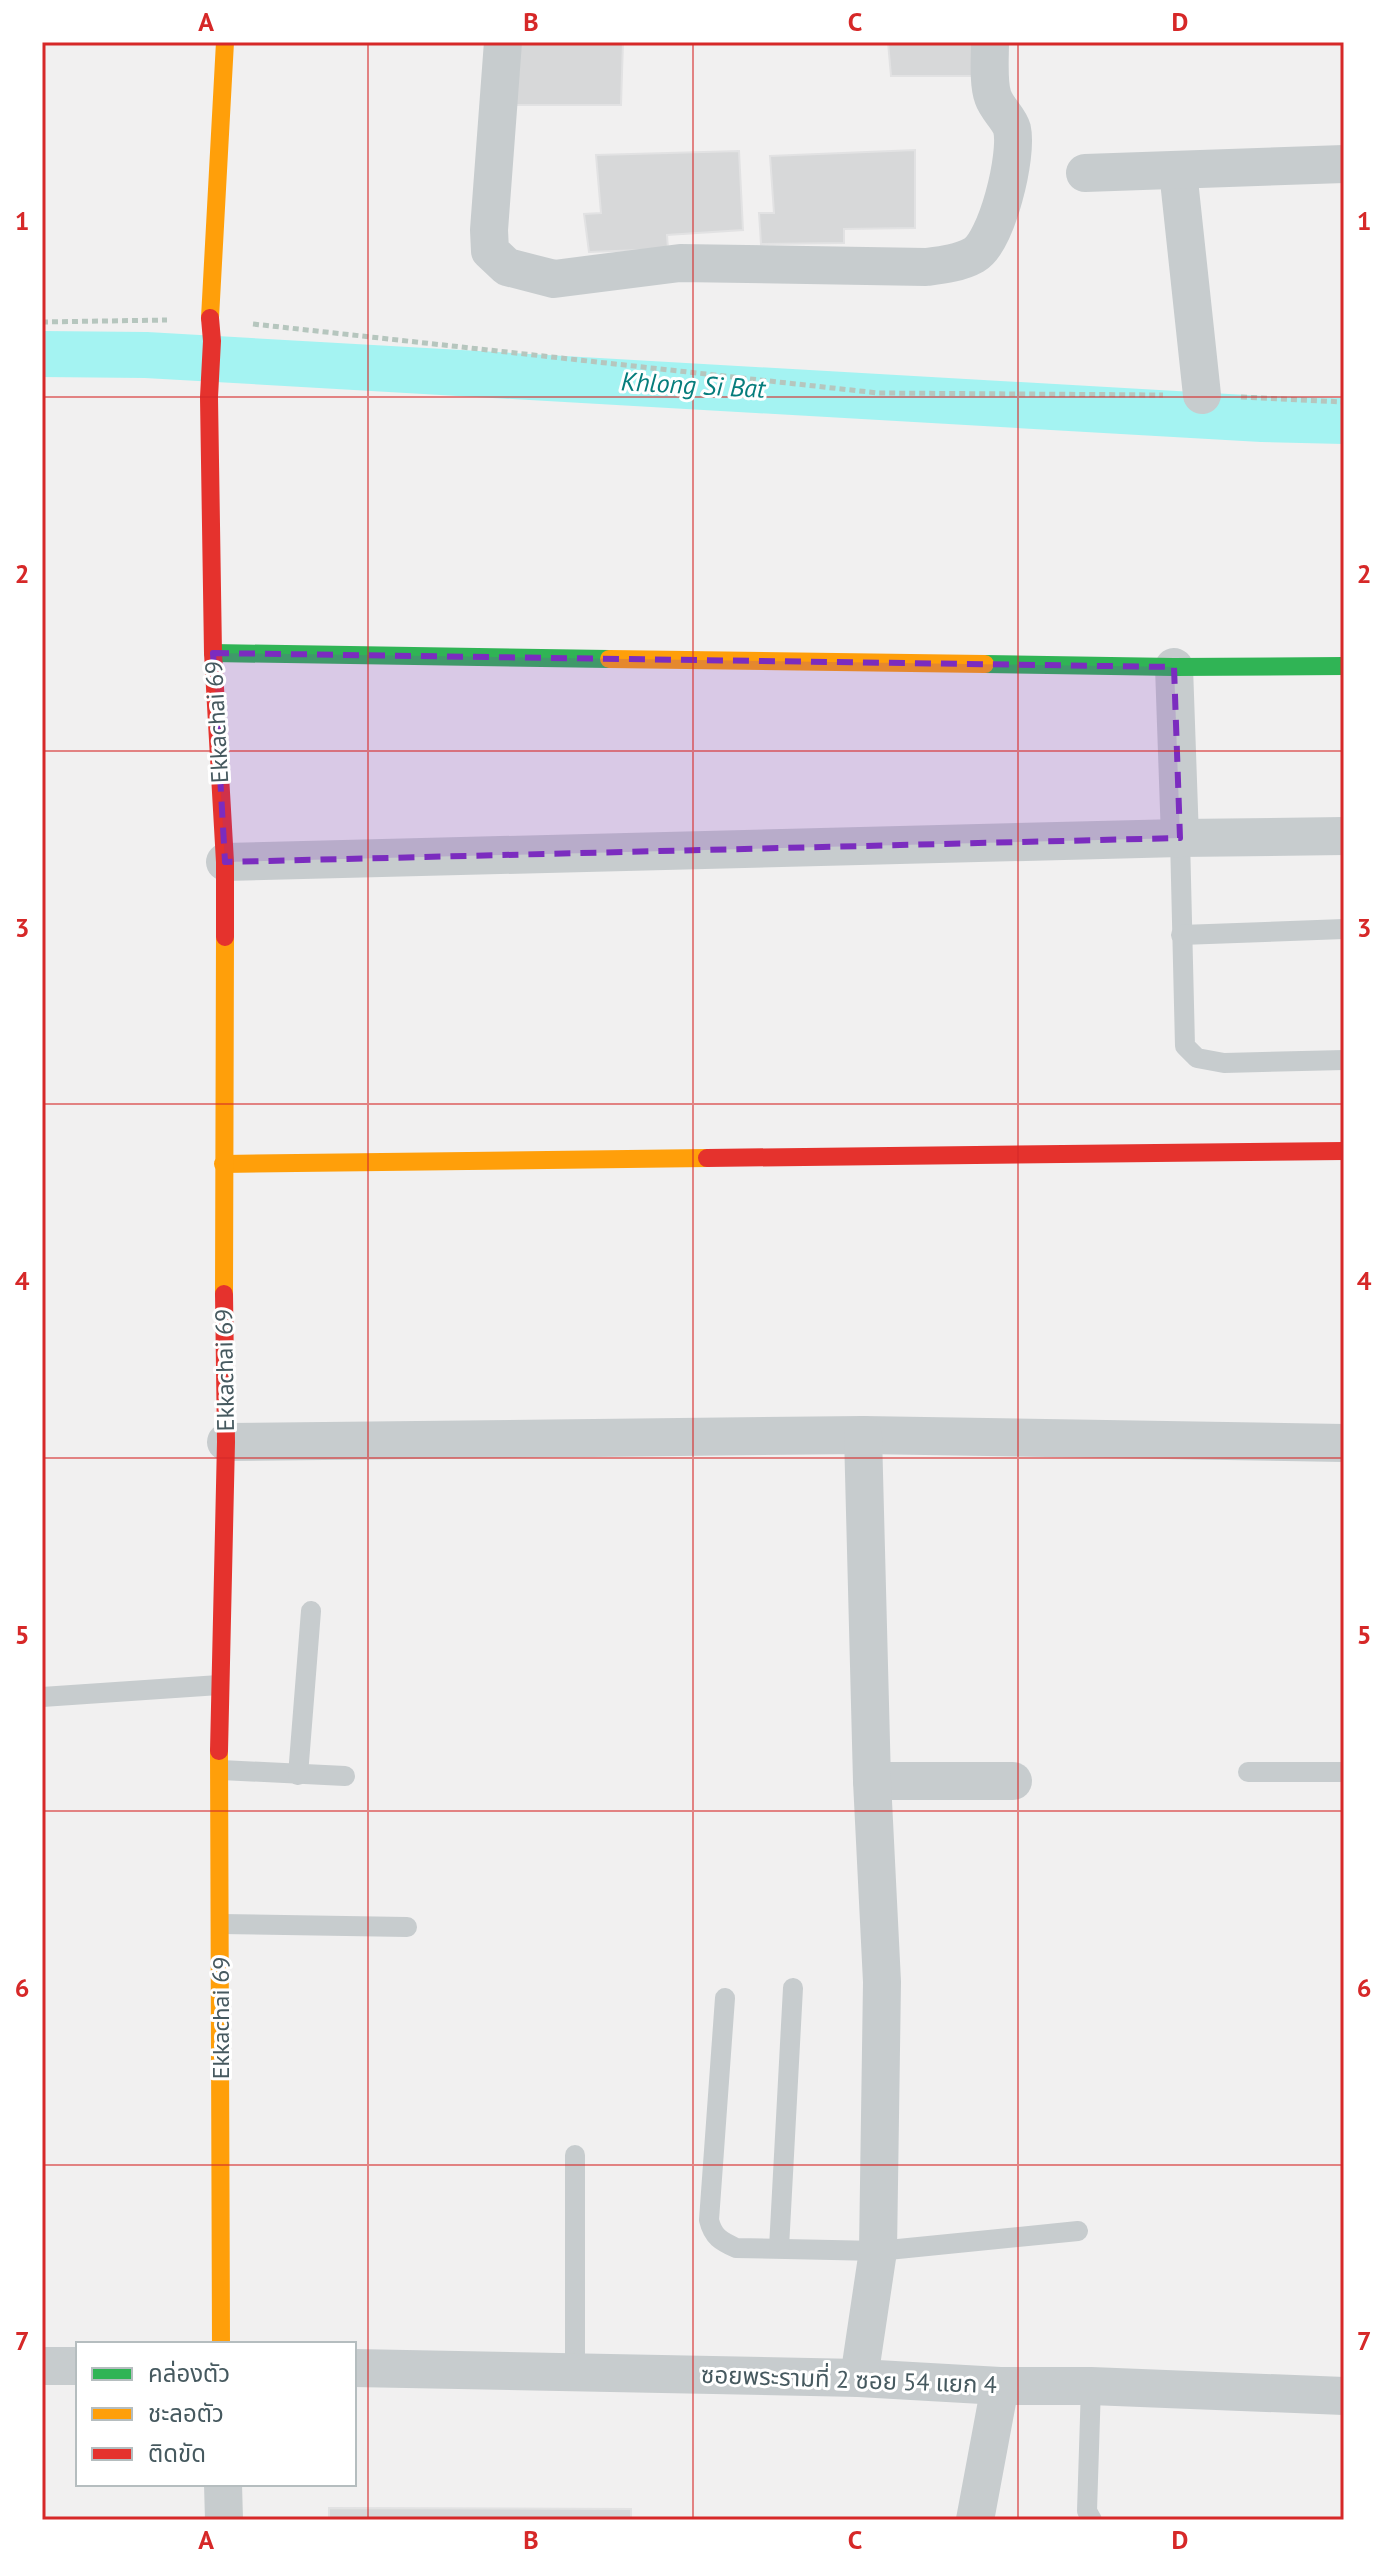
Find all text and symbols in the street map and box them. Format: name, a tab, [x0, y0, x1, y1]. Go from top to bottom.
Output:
text: A	[198, 5, 214, 38]
text: B	[523, 5, 539, 38]
text: C	[848, 5, 862, 38]
text: D	[1172, 5, 1188, 38]
text: 1	[15, 204, 29, 237]
text: 1	[1357, 204, 1371, 237]
water label: Khlong Si Bat	[620, 364, 768, 405]
text: 2	[15, 557, 29, 590]
text: 2	[1357, 557, 1371, 590]
street label: Ekkachai 69	[198, 660, 235, 784]
text: 3	[15, 911, 29, 944]
text: 3	[1357, 911, 1371, 944]
text: 4	[15, 1264, 30, 1297]
text: 4	[1357, 1264, 1372, 1297]
street label: Ekkachai 69	[208, 1308, 241, 1432]
text: 5	[15, 1618, 29, 1651]
text: 5	[1357, 1618, 1371, 1651]
street label: Ekkachai 69	[205, 1957, 236, 2079]
text: 6	[15, 1971, 29, 2004]
text: 6	[1357, 1971, 1371, 2004]
text: 7	[15, 2324, 29, 2357]
text: 7	[1357, 2324, 1371, 2357]
legend	[76, 2342, 356, 2486]
text: คล่องตัว	[148, 2358, 230, 2389]
street label: ซอยพระรามที่ 2 ซอย 54 แยก 4	[701, 2358, 998, 2400]
text: ชะลอตัว	[148, 2398, 224, 2429]
text: ติดขัด	[148, 2438, 206, 2469]
text: A	[198, 2523, 214, 2556]
text: B	[523, 2523, 539, 2556]
text: C	[848, 2523, 862, 2556]
text: D	[1172, 2523, 1188, 2556]

